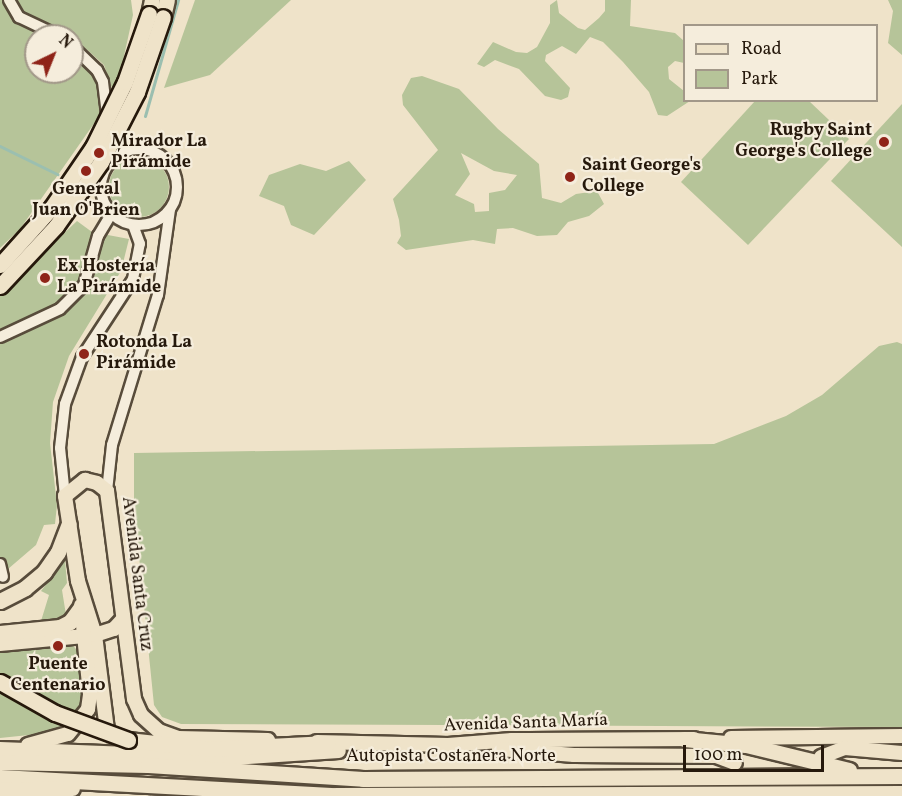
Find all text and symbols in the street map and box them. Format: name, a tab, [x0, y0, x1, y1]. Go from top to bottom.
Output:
north arrow	[24, 24, 84, 84]
legend	[683, 24, 878, 102]
text: N	[53, 30, 77, 54]
text: Road	[741, 37, 782, 62]
text: Park	[741, 67, 778, 92]
place label: Rugby Saint George's College	[735, 121, 872, 164]
place label: Mirador La Pirámide	[111, 132, 207, 174]
marker: Rugby Saint George's College	[877, 135, 891, 149]
marker: Mirador La Pirámide	[92, 146, 106, 160]
place label: Saint George's College	[582, 156, 701, 198]
marker: General Juan O'Brien	[79, 164, 93, 178]
marker: Saint George's College	[563, 170, 577, 184]
place label: General Juan O'Brien	[32, 180, 140, 222]
place label: Ex Hostería La Pirámide	[57, 257, 161, 300]
marker: Ex Hostería La Pirámide	[38, 271, 52, 285]
place label: Rotonda La Pirámide	[96, 333, 192, 376]
marker: Rotonda La Pirámide	[77, 347, 91, 361]
street label: Avenida Santa Cruz	[116, 496, 156, 652]
marker: Puente Centenario	[51, 639, 65, 653]
place label: Puente Centenario	[11, 655, 105, 698]
street label: Avenida Santa María	[443, 710, 609, 738]
scale bar	[686, 733, 827, 771]
text: 100 m	[694, 743, 743, 768]
street label: Autopista Costanera Norte	[346, 746, 556, 768]

